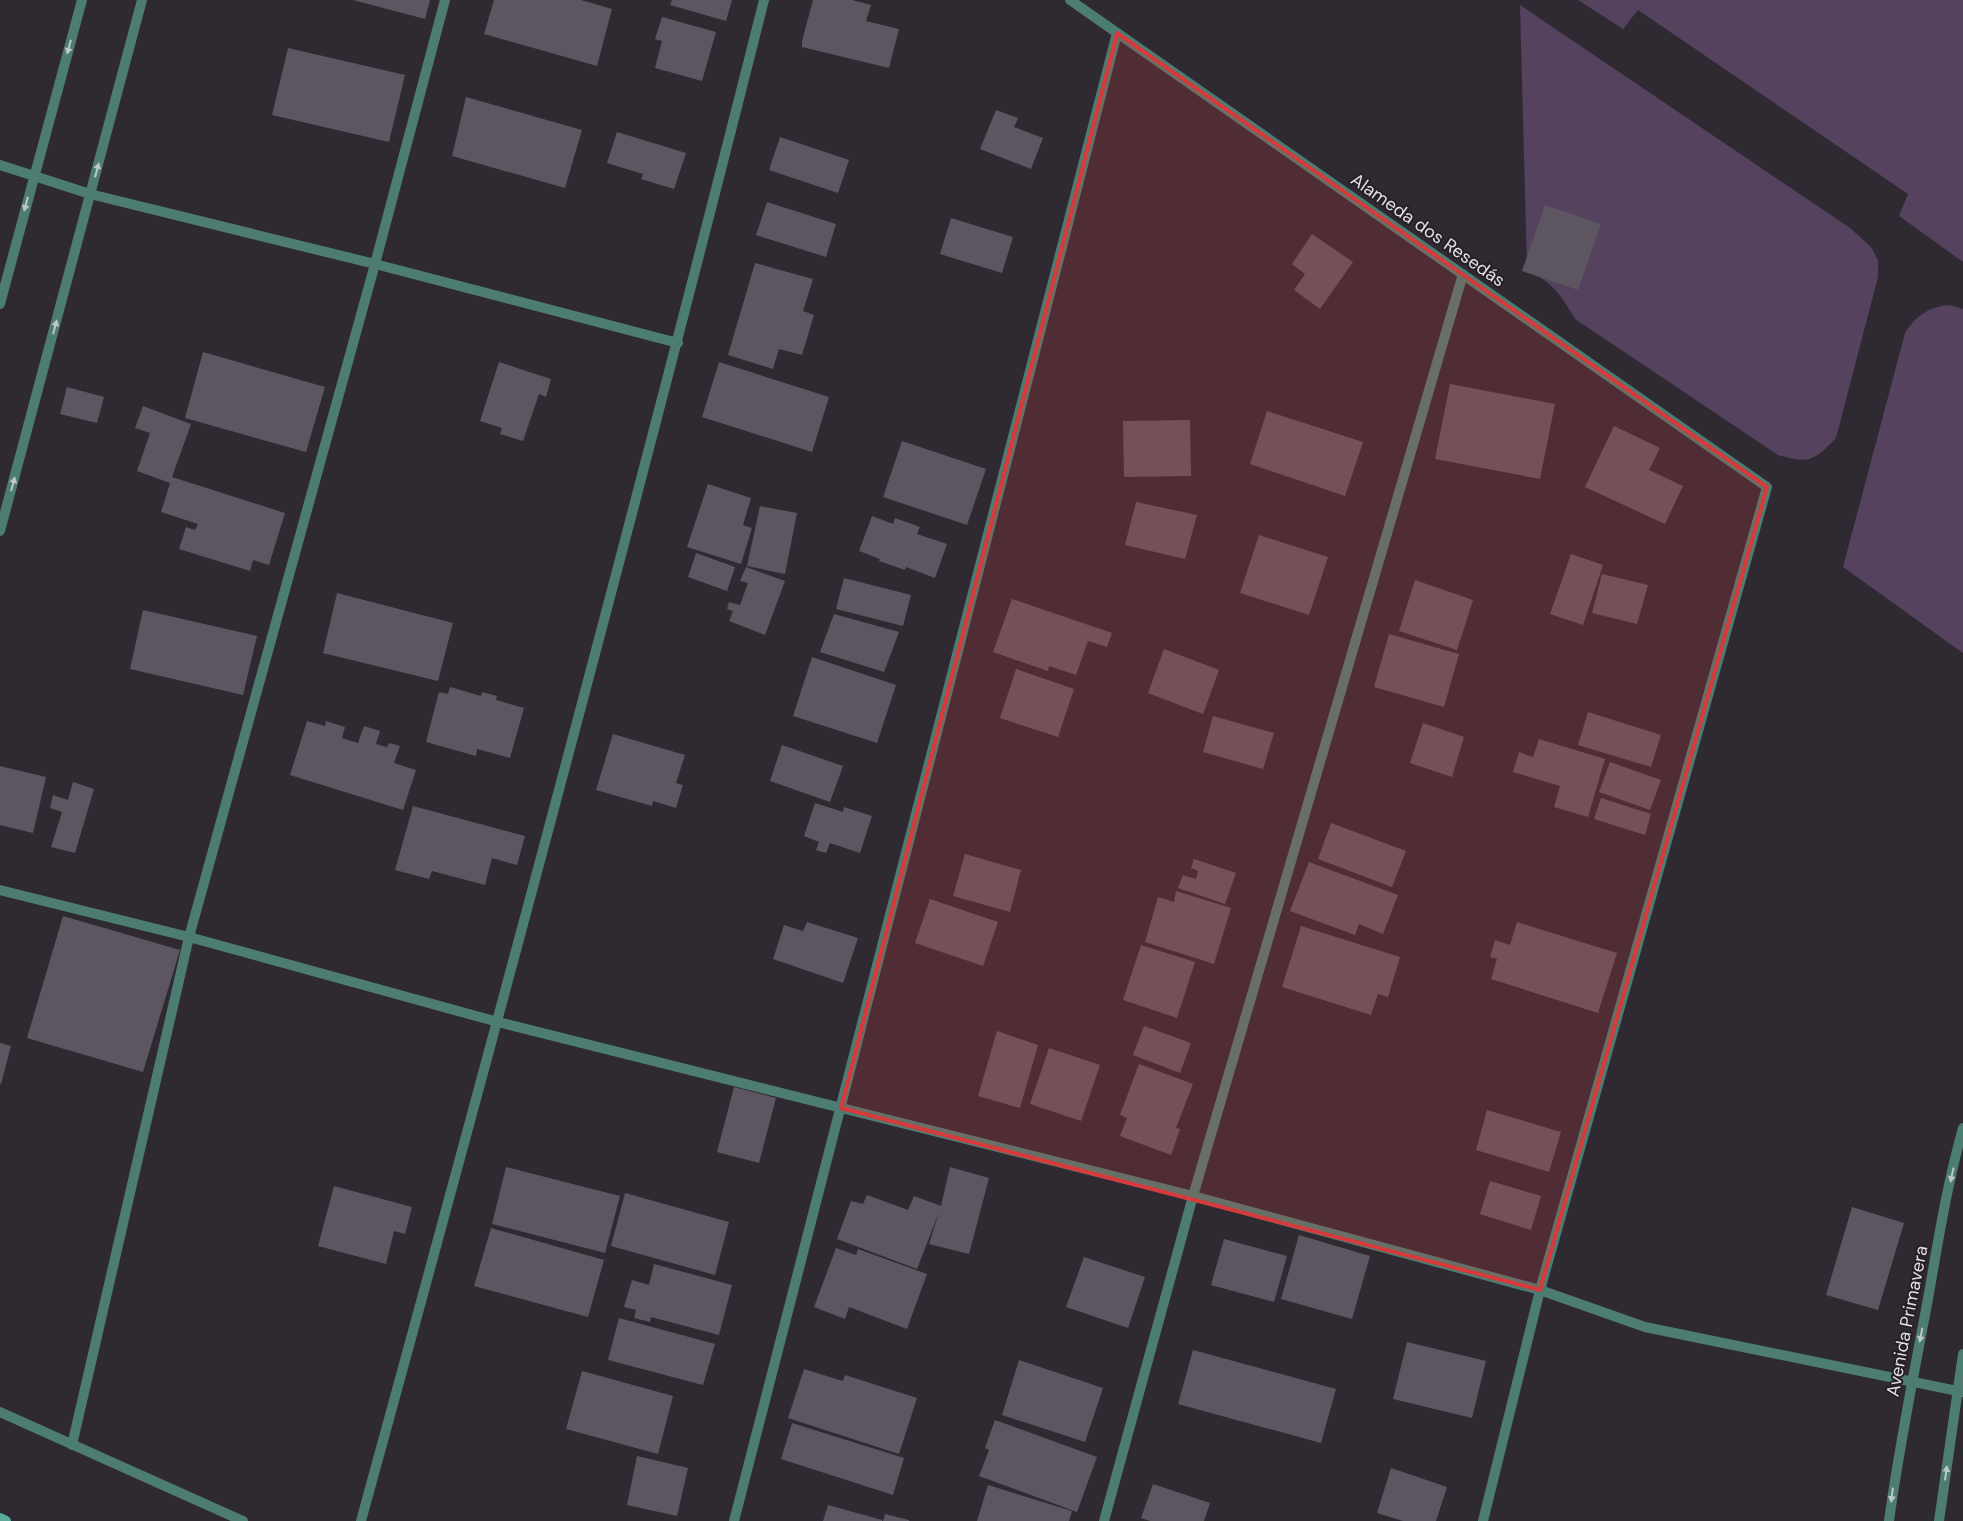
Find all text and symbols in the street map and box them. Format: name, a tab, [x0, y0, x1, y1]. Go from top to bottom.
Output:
one-way arrow	[65, 39, 73, 55]
one-way arrow	[93, 163, 101, 178]
street label: Alameda dos Resedás	[1346, 168, 1510, 292]
one-way arrow	[22, 196, 30, 211]
one-way arrow	[51, 320, 59, 335]
one-way arrow	[9, 476, 17, 491]
one-way arrow	[1948, 1168, 1956, 1183]
street label: Avenida Primavera	[1881, 1243, 1933, 1399]
one-way arrow	[1917, 1327, 1925, 1342]
one-way arrow	[1942, 1464, 1950, 1480]
one-way arrow	[1888, 1487, 1896, 1503]

